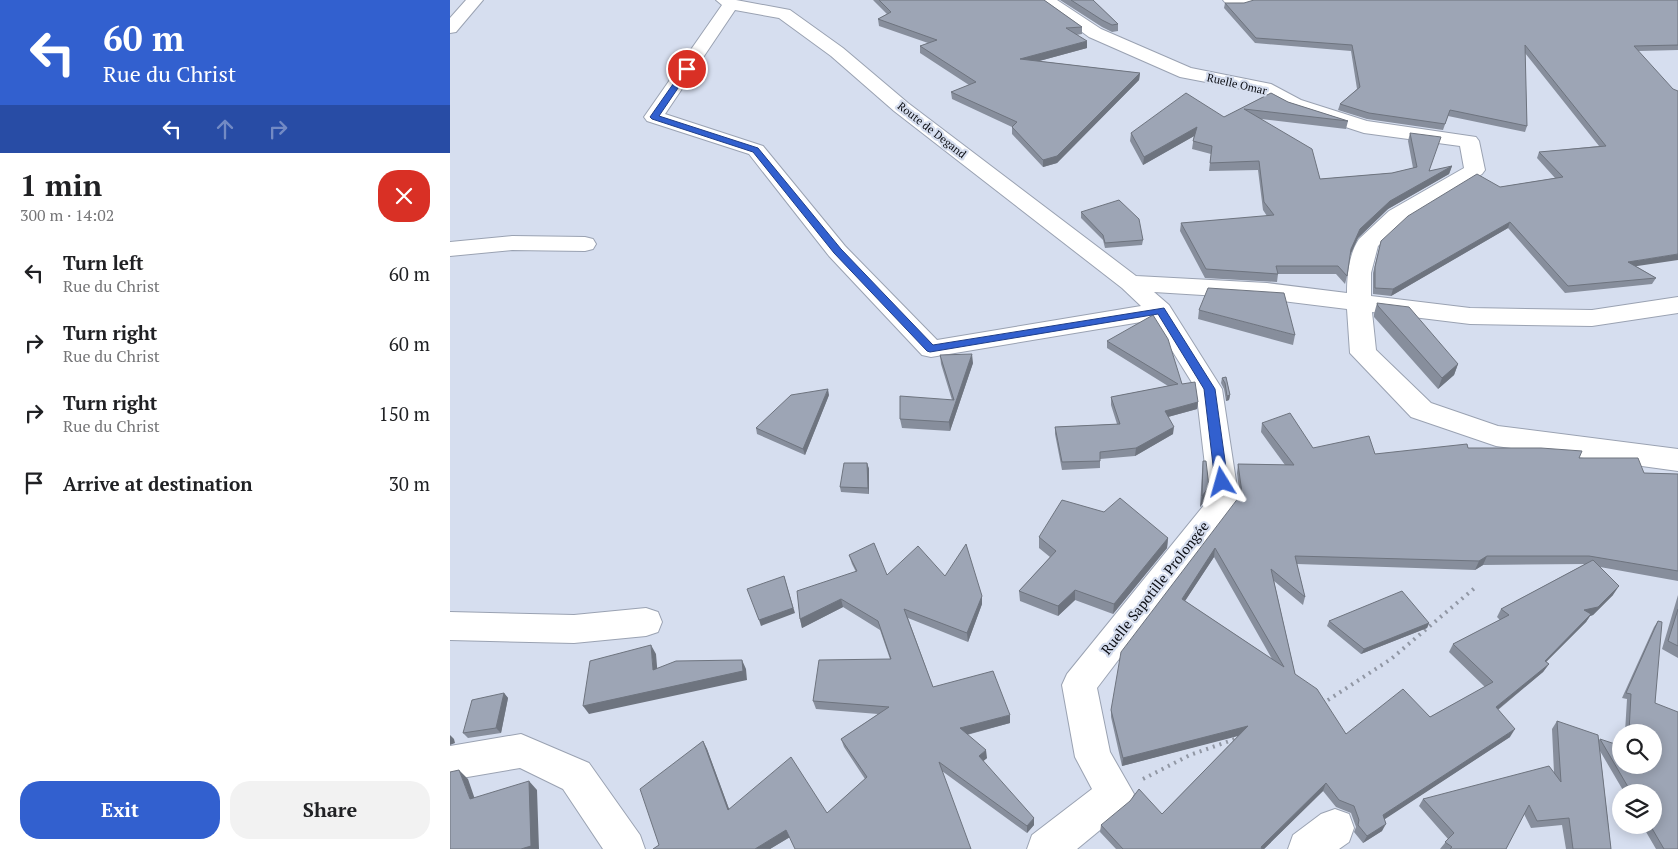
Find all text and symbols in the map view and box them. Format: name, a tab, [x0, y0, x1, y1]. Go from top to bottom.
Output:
text: 60 m	[103, 15, 184, 61]
icon: left	[20, 20, 85, 85]
pin	[666, 48, 708, 90]
icon: arrive	[673, 55, 701, 83]
text: Rue du Christ	[103, 59, 236, 88]
street label: Ruelle Omar	[1206, 70, 1269, 98]
street label: Route de Degand	[895, 99, 969, 161]
icon: left	[158, 115, 186, 143]
icon: ahead	[211, 115, 239, 143]
icon: right	[264, 115, 292, 143]
text: 1 min	[20, 165, 102, 205]
button: close	[378, 170, 430, 222]
text: 300 m · 14:02	[20, 204, 114, 226]
text: Turn left	[63, 250, 144, 275]
icon: left	[20, 259, 48, 287]
text: 60 m	[389, 261, 430, 286]
text: Rue du Christ	[63, 275, 160, 297]
text: Turn right	[63, 320, 157, 345]
icon: right	[20, 329, 48, 357]
text: 60 m	[389, 331, 430, 356]
text: Rue du Christ	[63, 345, 160, 367]
text: Turn right	[63, 390, 157, 415]
icon: right	[20, 399, 48, 427]
text: 150 m	[379, 401, 430, 426]
text: Rue du Christ	[63, 415, 160, 437]
position arrow	[1195, 455, 1247, 507]
icon: arrive	[20, 469, 48, 497]
text: Arrive at destination	[63, 471, 252, 496]
text: 30 m	[389, 471, 430, 496]
street label: Ruelle Sapotille Prolongée	[1097, 517, 1213, 658]
map controls	[1612, 724, 1662, 834]
button: search	[1612, 724, 1662, 774]
button: Exit	[20, 781, 220, 839]
button: Share	[230, 781, 430, 839]
button: layers	[1612, 784, 1662, 834]

